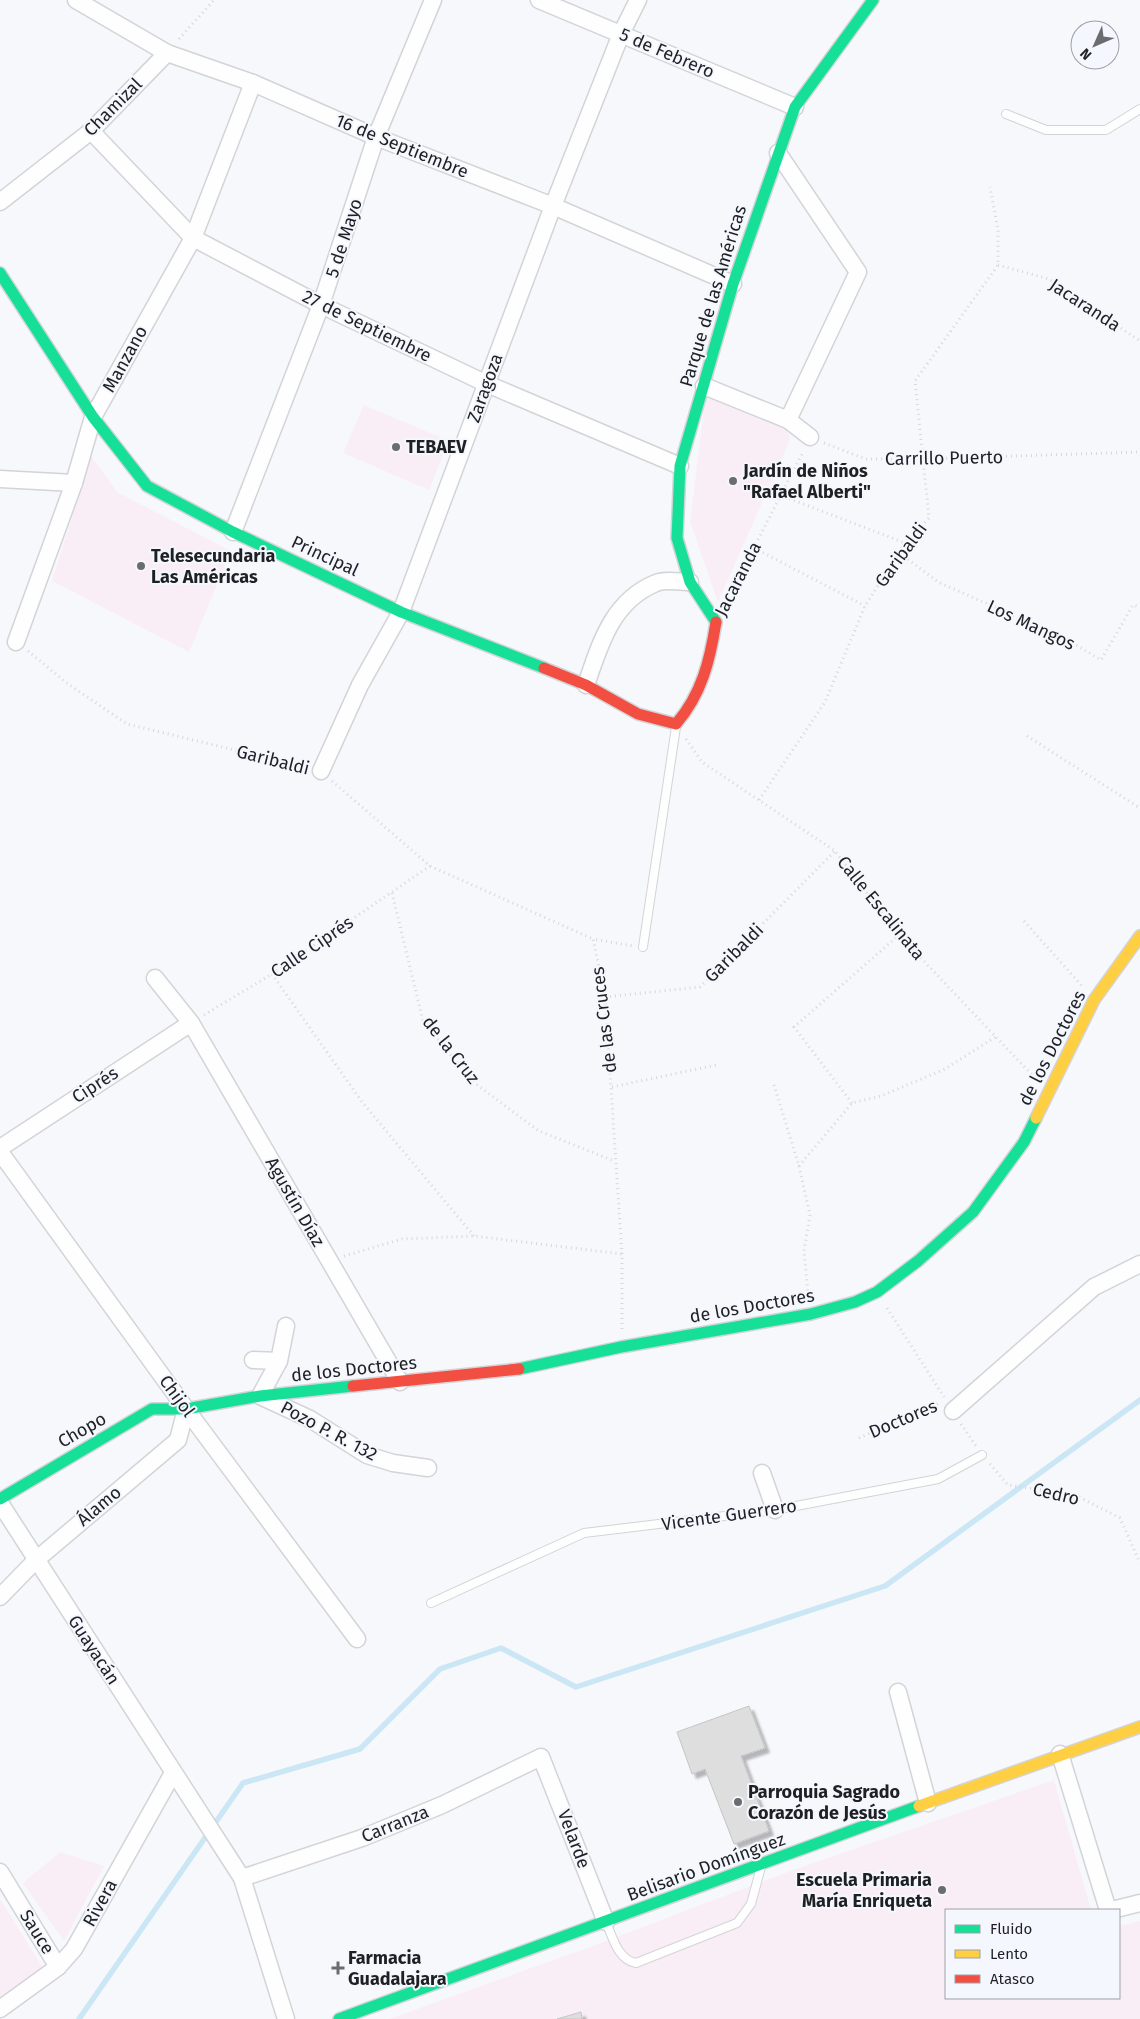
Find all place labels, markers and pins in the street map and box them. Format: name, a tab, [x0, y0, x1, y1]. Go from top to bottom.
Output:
place label: TEBAEV	[406, 436, 467, 458]
marker: TEBAEV	[390, 441, 402, 453]
place label: Jardín de Niños "Rafael Alberti"	[742, 460, 871, 503]
marker: Jardín de Niños "Rafael Alberti"	[727, 475, 739, 487]
place label: Telesecundaria Las Américas	[151, 545, 276, 588]
marker: Telesecundaria Las Américas	[135, 560, 147, 572]
place label: Parroquia Sagrado Corazón de Jesús	[748, 1781, 900, 1824]
marker: Parroquia Sagrado Corazón de Jesús	[732, 1796, 744, 1808]
place label: Escuela Primaria María Enriqueta	[796, 1869, 932, 1912]
marker: Escuela Primaria María Enriqueta	[936, 1884, 948, 1896]
place label: Farmacia Guadalajara	[348, 1947, 447, 1990]
marker: Farmacia Guadalajara	[332, 1962, 344, 1974]

